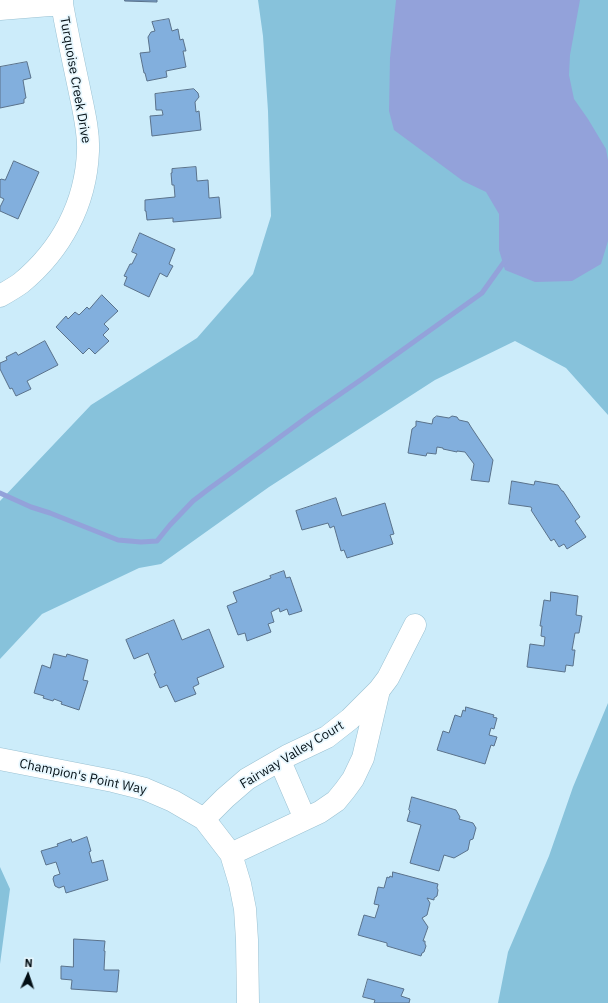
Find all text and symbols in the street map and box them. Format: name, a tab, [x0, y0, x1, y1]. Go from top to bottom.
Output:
street label: Turquoise Creek Drive	[56, 16, 94, 144]
street label: Fairway Valley Court	[237, 718, 347, 792]
street label: Champion's Point Way	[18, 756, 148, 798]
north arrow	[8, 955, 48, 995]
text: N	[24, 956, 33, 970]

